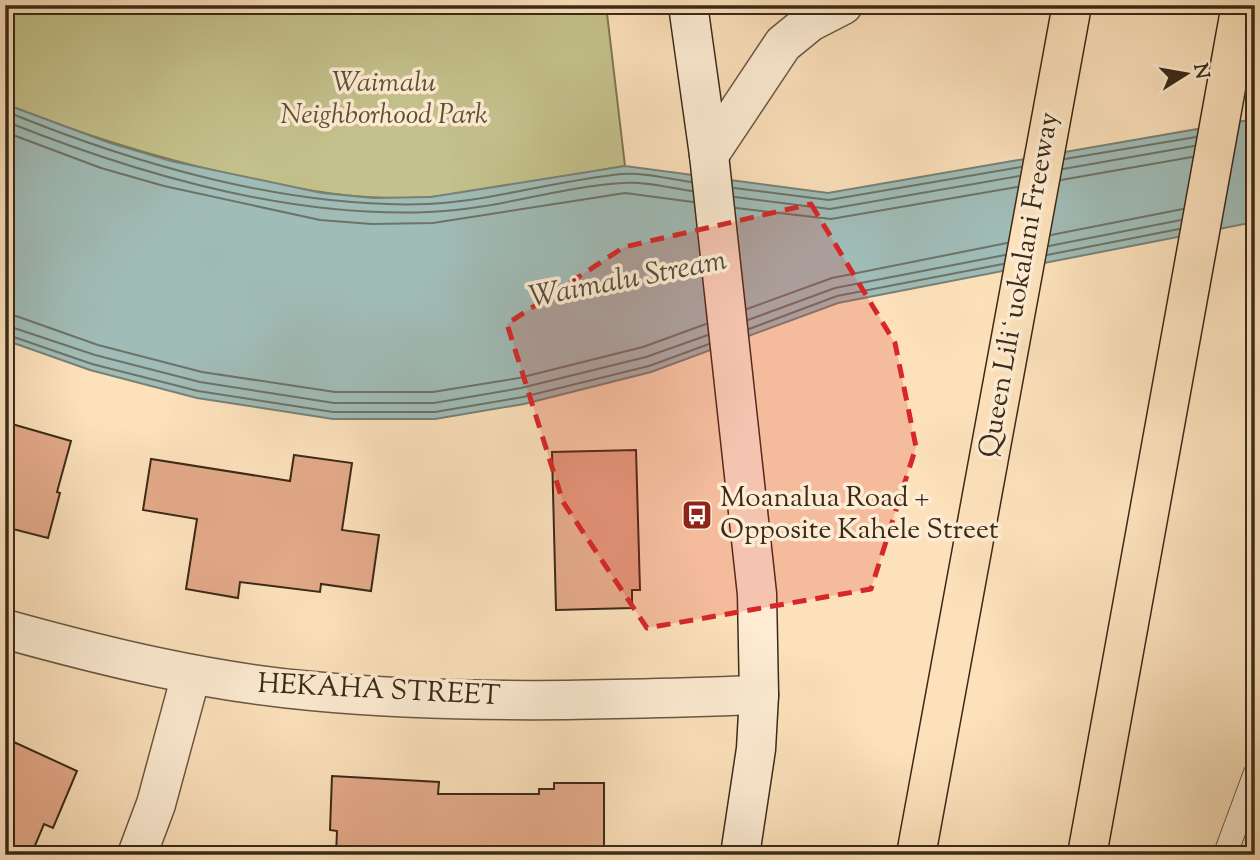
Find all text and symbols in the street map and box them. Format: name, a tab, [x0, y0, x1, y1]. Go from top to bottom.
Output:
north arrow	[1152, 38, 1222, 108]
text: N	[1186, 61, 1215, 81]
park label: Waimalu Neighborhood Park	[280, 64, 488, 136]
street label: Queen Liliʻuokalani Freeway	[970, 109, 1070, 461]
water label: Waimalu Stream	[525, 240, 731, 320]
place label: Moanalua Road + Opposite Kahele Street	[720, 479, 999, 551]
bus stop icon: Moanalua Road + Opposite Kahele Street	[680, 498, 714, 532]
street label: HEKAHA STREET	[257, 665, 502, 717]

